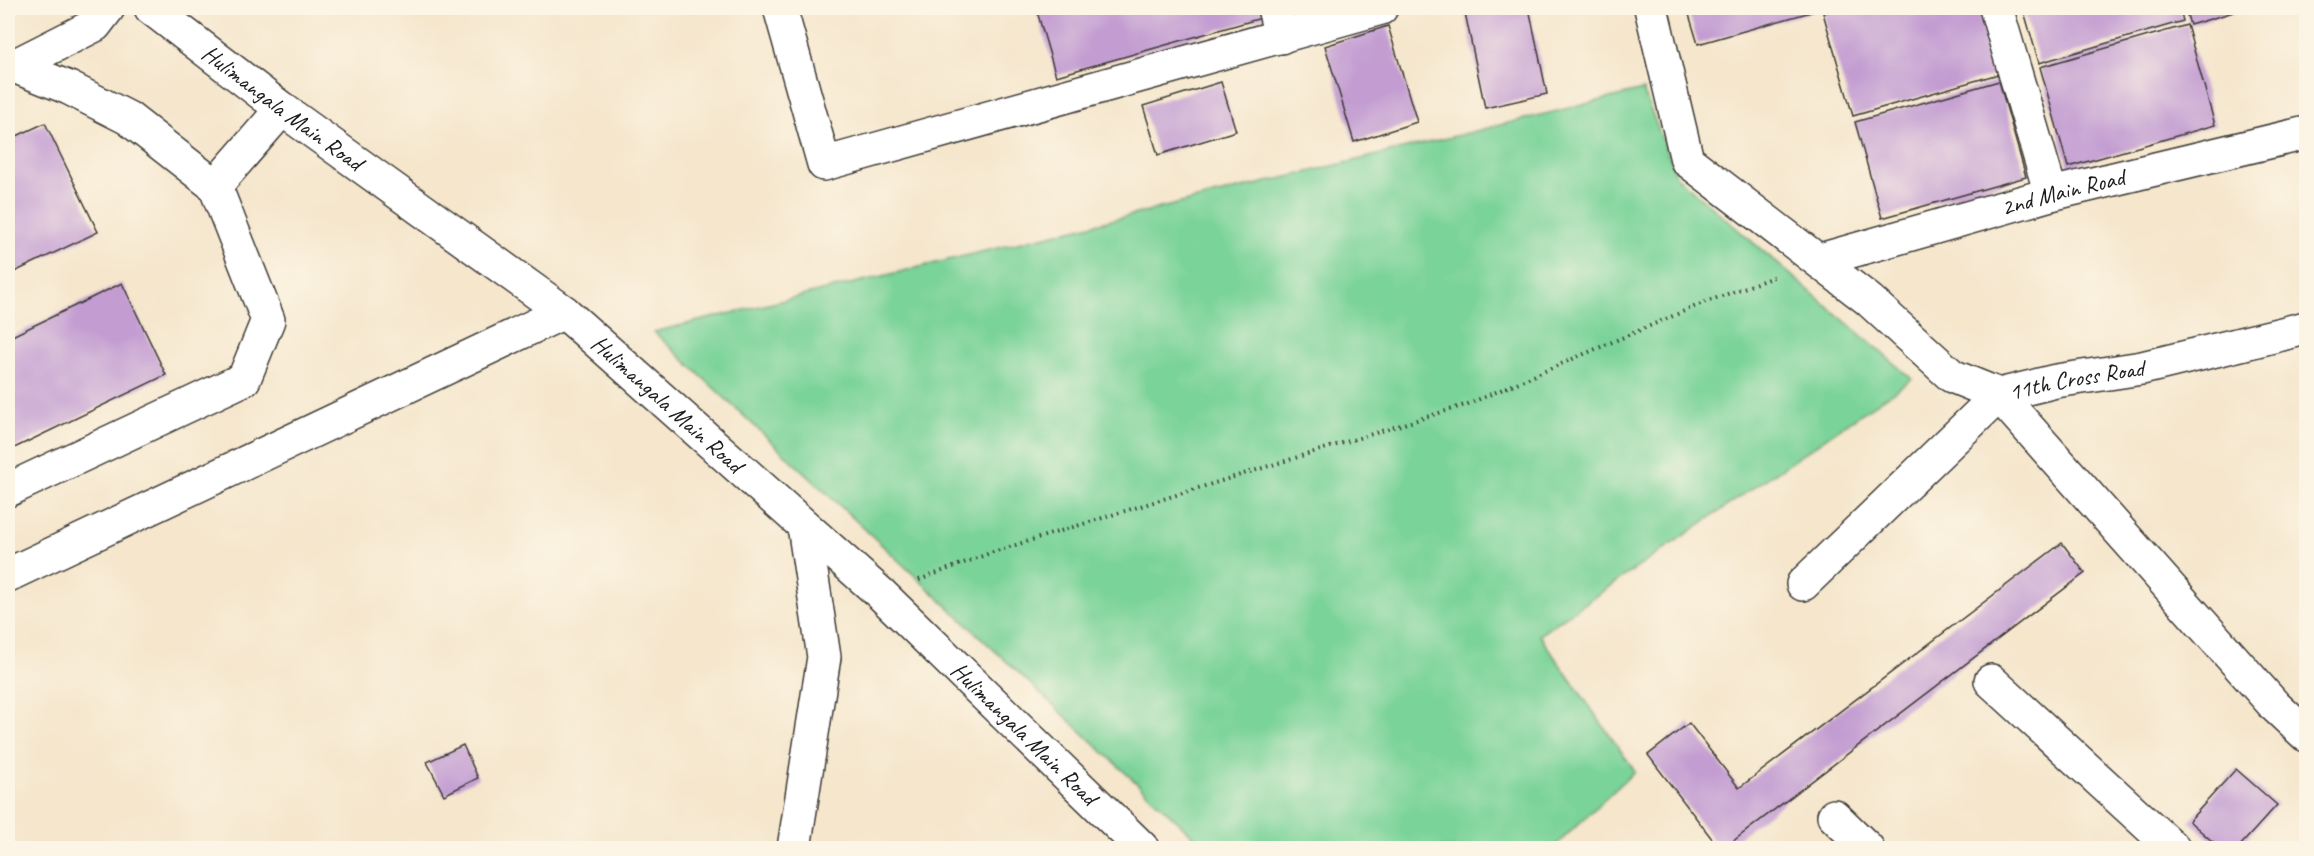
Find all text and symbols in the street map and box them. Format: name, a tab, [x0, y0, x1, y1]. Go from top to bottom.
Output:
street label: Hulimangala Main Road	[196, 38, 372, 179]
street label: 2nd Main Road	[1998, 161, 2131, 223]
street label: Hulimangala Main Road	[585, 328, 752, 482]
street label: 11th Cross Road	[2006, 352, 2149, 407]
street label: Hulimangala Main Road	[945, 655, 1106, 814]

